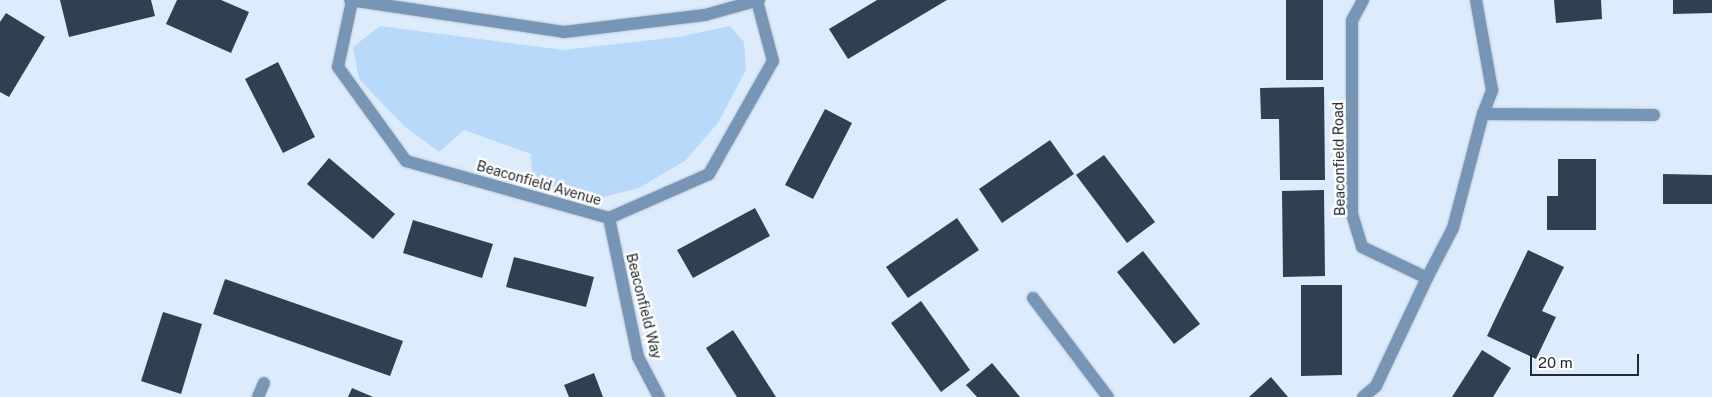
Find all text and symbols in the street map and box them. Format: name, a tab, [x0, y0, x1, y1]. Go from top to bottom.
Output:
street label: Beaconfield Road	[1330, 102, 1348, 216]
street label: Beaconfield Avenue	[475, 157, 603, 209]
street label: Beaconfield Way	[623, 251, 665, 361]
scale bar	[1532, 344, 1641, 376]
text: 20 m	[1538, 354, 1573, 371]

